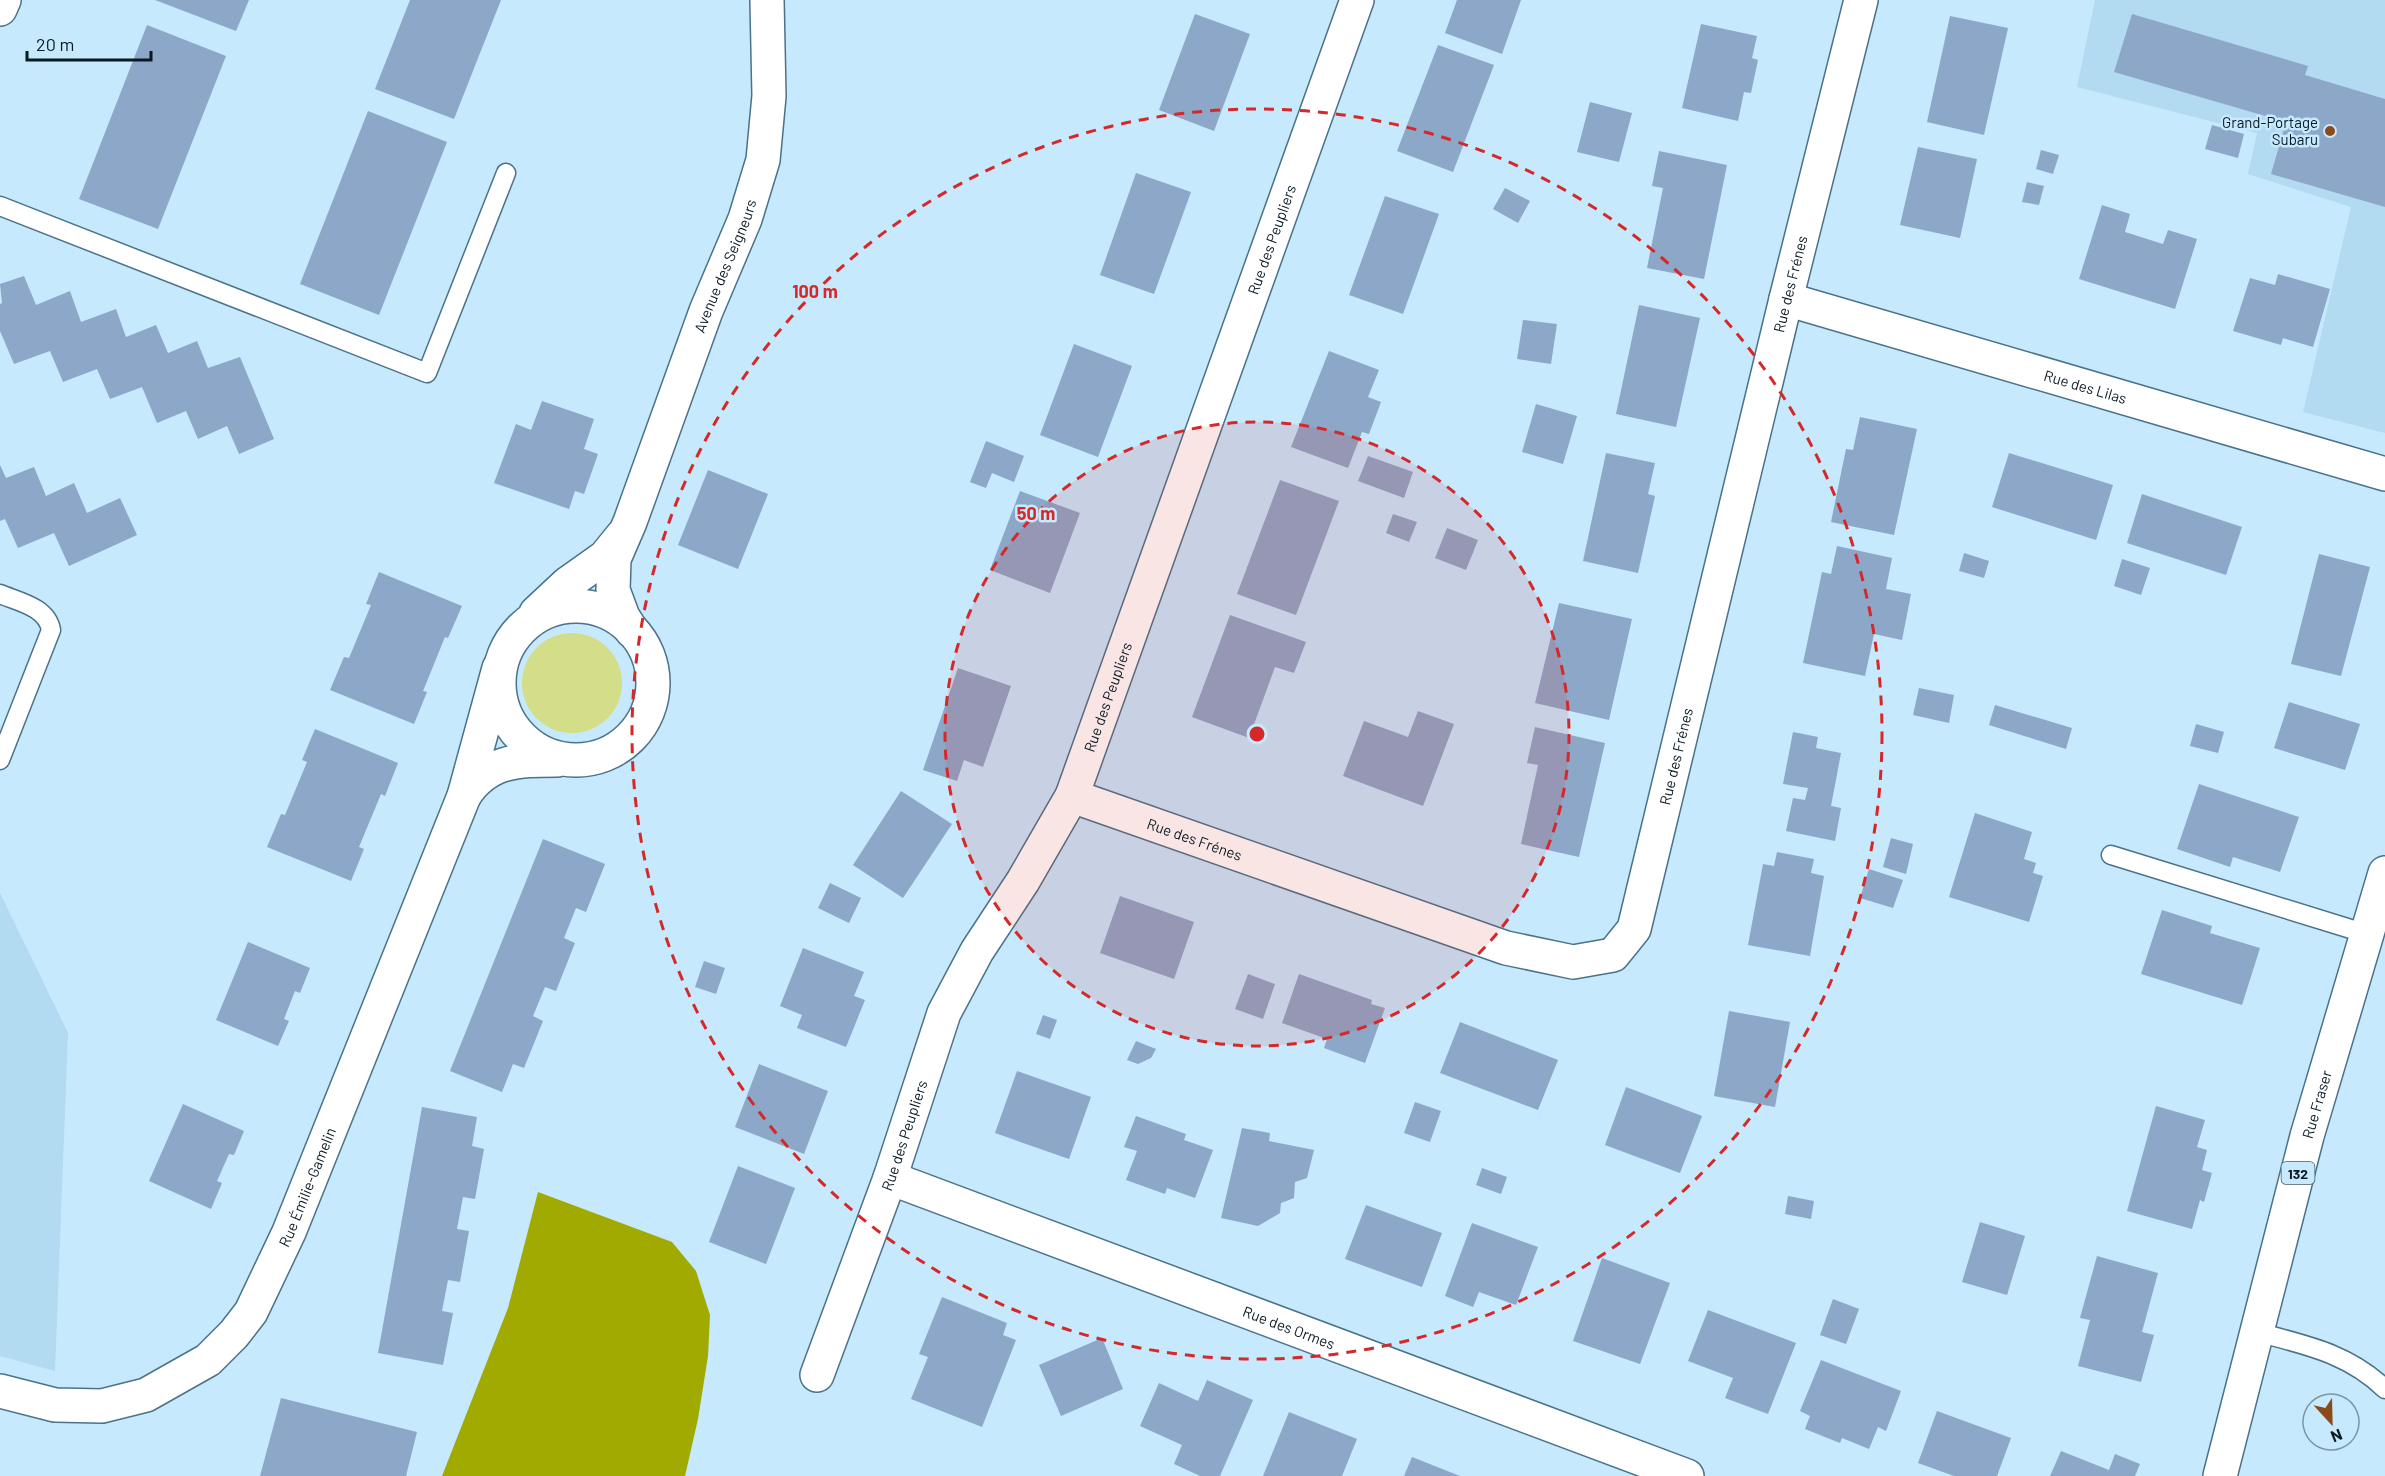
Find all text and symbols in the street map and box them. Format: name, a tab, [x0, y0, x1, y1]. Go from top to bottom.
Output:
scale bar	[27, 24, 152, 62]
text: 20 m	[36, 33, 74, 55]
place label: Grand-Portage Subaru	[2222, 113, 2318, 148]
marker: Grand-Portage Subaru	[2323, 124, 2337, 138]
street label: Rue des Peupliers	[1243, 182, 1299, 297]
street label: Avenue des Seigneurs	[690, 197, 760, 335]
street label: Rue des Frénes	[1769, 233, 1811, 334]
text: 100 m	[792, 280, 838, 302]
street label: Rue des Lilas	[2042, 366, 2129, 407]
text: 50 m	[1017, 502, 1055, 524]
street label: Rue des Peupliers	[1080, 640, 1135, 754]
street label: Rue des Frénes	[1655, 706, 1696, 807]
centre of rings	[1247, 724, 1267, 744]
street label: Rue des Frénes	[1145, 814, 1245, 864]
street label: Rue Fraser	[2298, 1068, 2335, 1141]
street label: Rue des Peupliers	[877, 1078, 930, 1193]
street label: Rue Émilie-Gamelin	[274, 1125, 339, 1249]
road number: 132	[2282, 1162, 2314, 1184]
street label: Rue des Ormes	[1241, 1302, 1337, 1353]
north arrow	[2301, 1392, 2361, 1452]
text: N	[2328, 1426, 2345, 1447]

